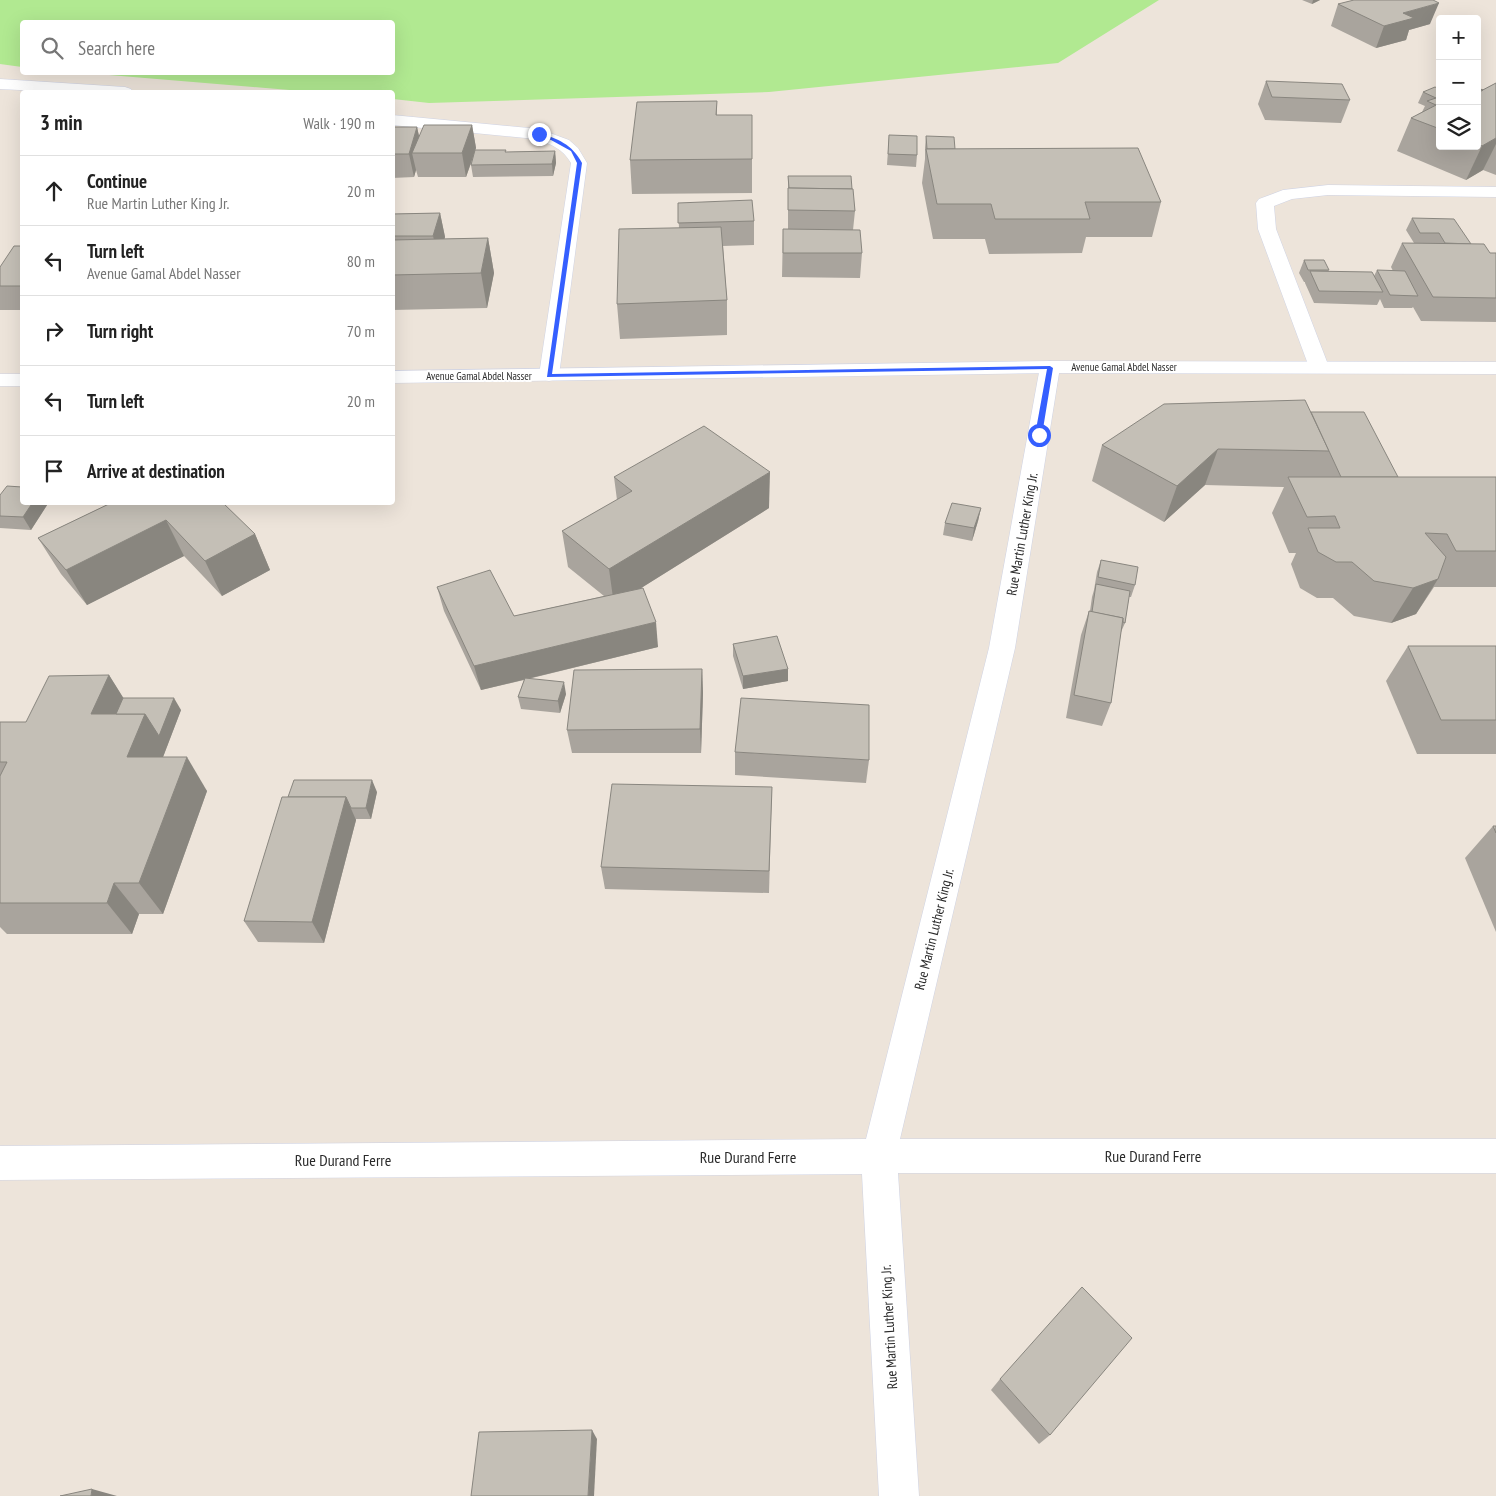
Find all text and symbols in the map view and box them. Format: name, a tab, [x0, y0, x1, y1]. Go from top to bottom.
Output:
map controls	[1436, 15, 1481, 150]
button: +	[1436, 15, 1481, 60]
search box	[20, 20, 395, 75]
icon: search	[38, 34, 66, 62]
text: Search here	[78, 36, 155, 60]
button: −	[1436, 60, 1481, 105]
button: layers	[1436, 105, 1481, 150]
text: 3 min	[40, 109, 82, 136]
text: Walk · 190 m	[303, 113, 375, 133]
route end	[528, 123, 551, 146]
text: Continue	[87, 169, 147, 193]
icon: ahead	[40, 177, 68, 205]
text: 20 m	[347, 181, 375, 201]
text: Rue Martin Luther King Jr.	[87, 193, 229, 213]
text: Turn left	[87, 239, 144, 263]
icon: left	[40, 247, 68, 275]
text: 80 m	[347, 251, 375, 271]
text: Avenue Gamal Abdel Nasser	[87, 263, 241, 283]
icon: right	[40, 317, 68, 345]
text: Turn right	[87, 319, 153, 343]
text: 70 m	[347, 321, 375, 341]
street label: Avenue Gamal Abdel Nasser	[1071, 360, 1177, 374]
street label: Avenue Gamal Abdel Nasser	[426, 369, 532, 383]
icon: left	[40, 387, 68, 415]
text: Turn left	[87, 389, 144, 413]
text: 20 m	[347, 391, 375, 411]
route start	[1028, 424, 1051, 447]
icon: arrive	[40, 457, 68, 485]
text: Arrive at destination	[87, 459, 225, 483]
street label: Rue Martin Luther King Jr.	[1002, 471, 1042, 597]
street label: Rue Martin Luther King Jr.	[910, 866, 958, 992]
street label: Rue Durand Ferre	[1105, 1146, 1201, 1166]
street label: Rue Durand Ferre	[700, 1147, 796, 1167]
street label: Rue Durand Ferre	[295, 1150, 391, 1170]
street label: Rue Martin Luther King Jr.	[877, 1264, 901, 1390]

